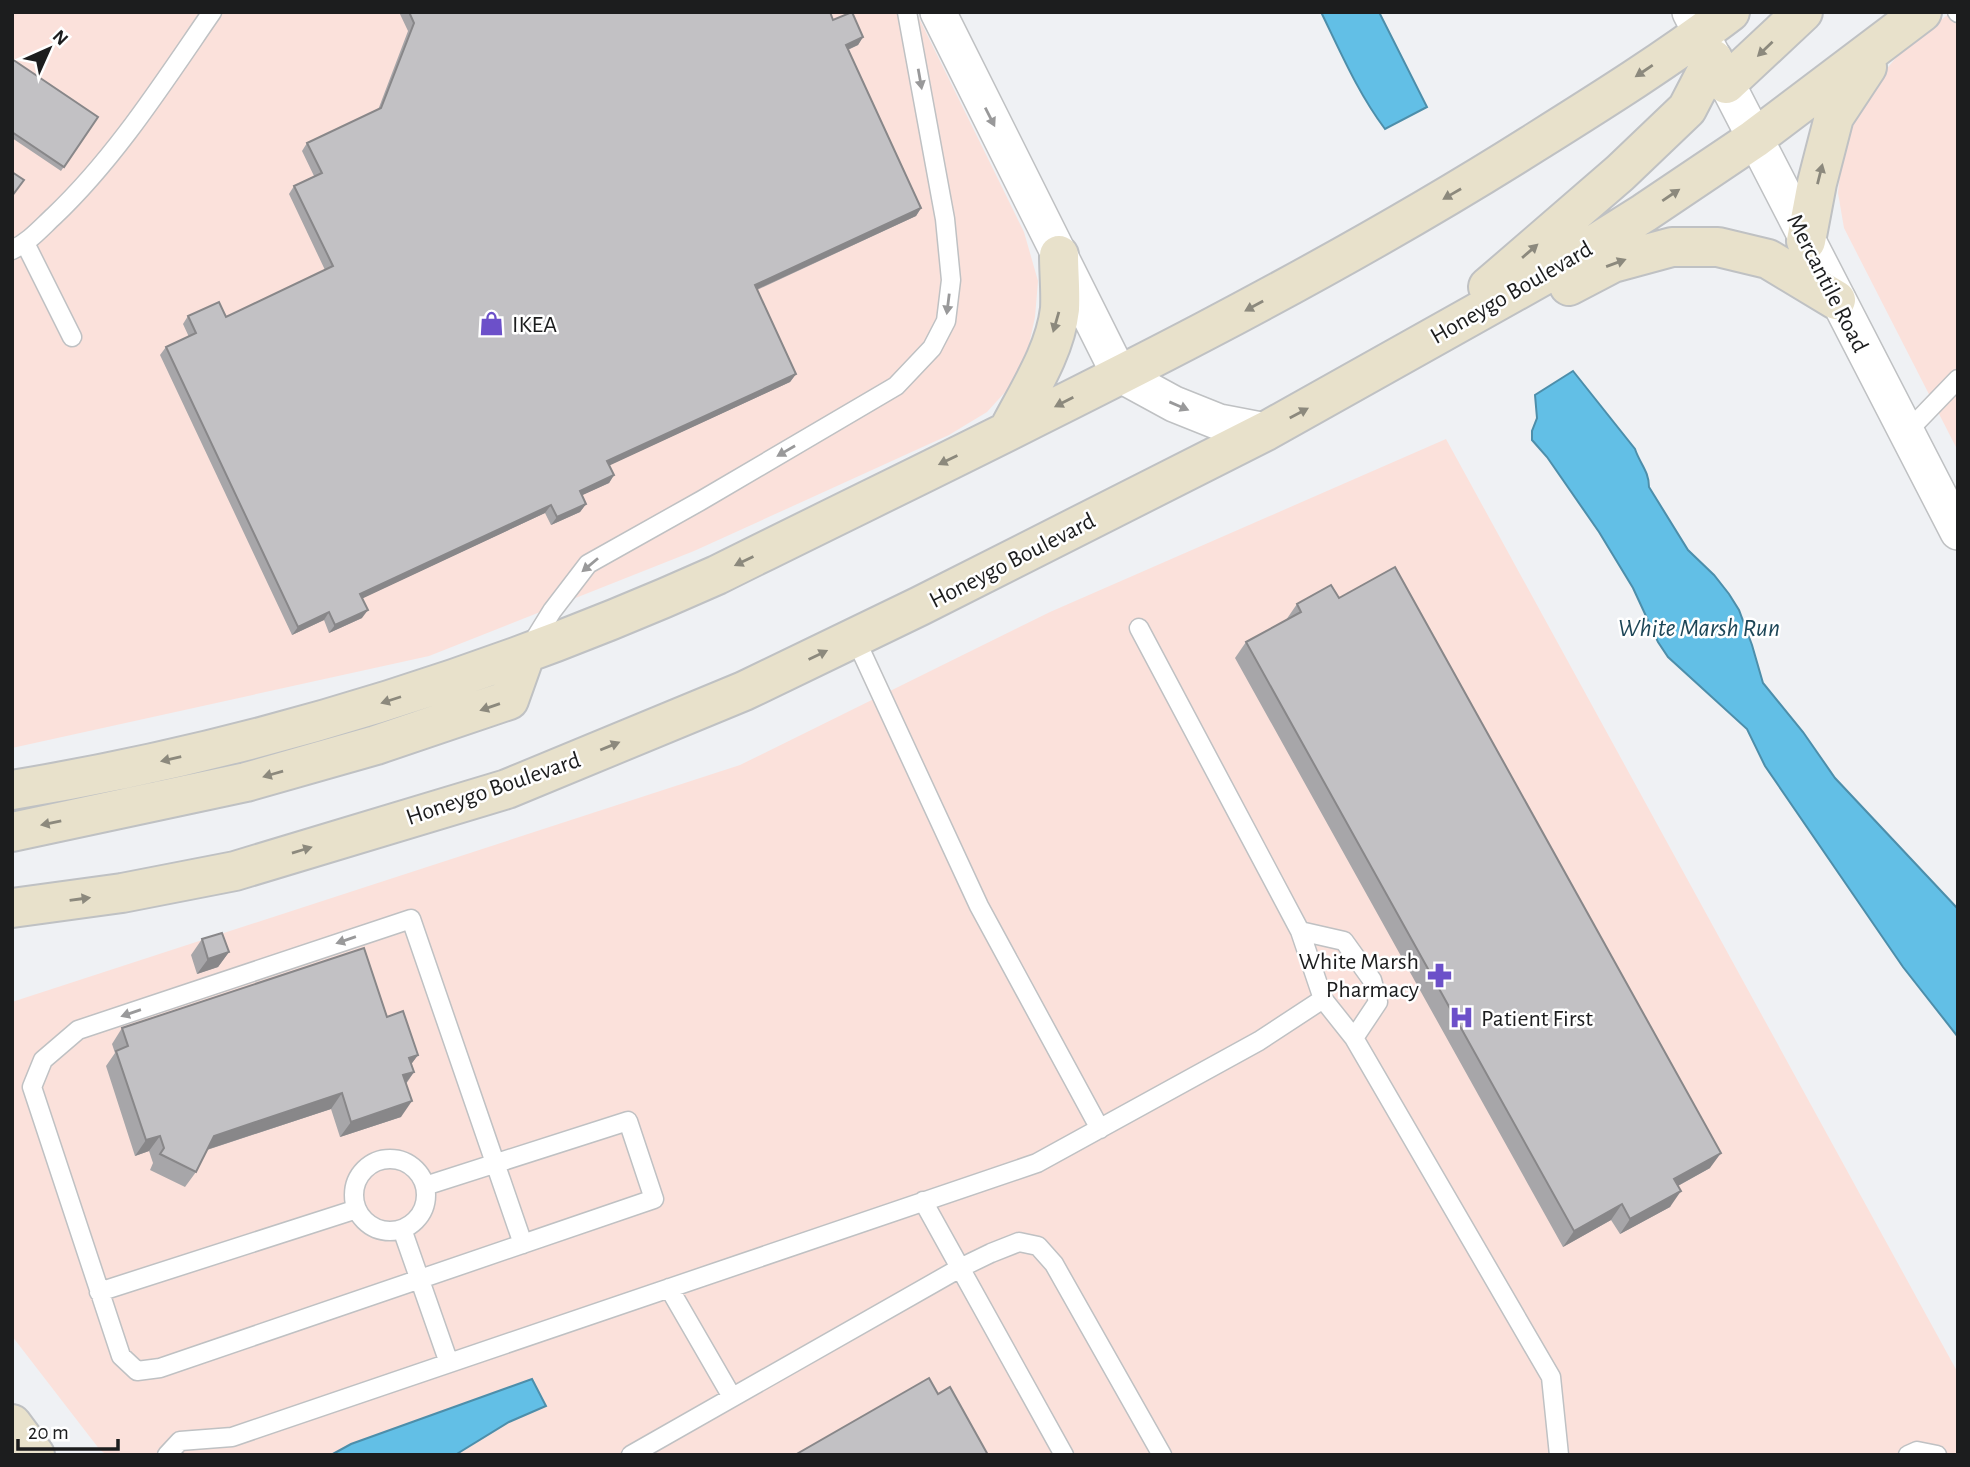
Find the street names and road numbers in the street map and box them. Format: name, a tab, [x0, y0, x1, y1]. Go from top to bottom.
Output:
street label: Mercantile Road	[1782, 210, 1872, 356]
street label: Honeygo Boulevard	[1426, 237, 1597, 349]
street label: Honeygo Boulevard	[926, 509, 1099, 613]
street label: Honeygo Boulevard	[403, 748, 584, 830]

